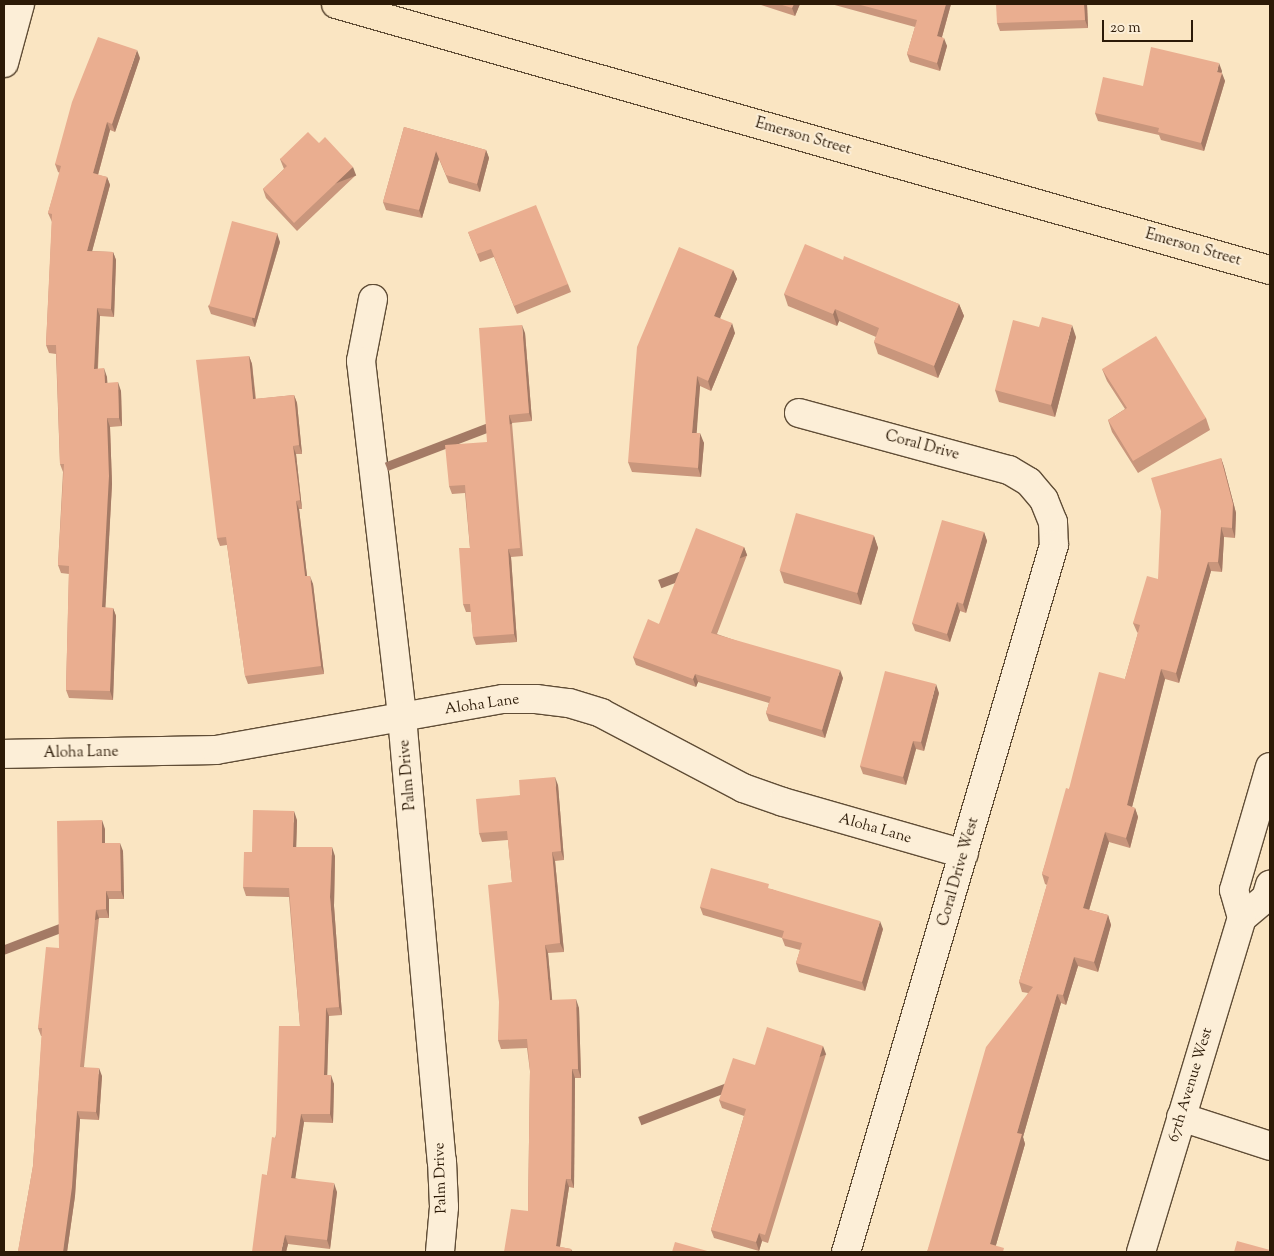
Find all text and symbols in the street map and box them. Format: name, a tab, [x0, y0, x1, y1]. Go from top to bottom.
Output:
scale bar	[1104, 10, 1195, 42]
text: 20 m	[1110, 18, 1141, 39]
street label: Emerson Street	[753, 115, 853, 159]
street label: Emerson Street	[1143, 226, 1243, 270]
street label: Coral Drive	[883, 427, 961, 465]
street label: Aloha Lane	[444, 691, 520, 719]
street label: Palm Drive	[396, 739, 420, 811]
street label: Aloha Lane	[43, 743, 119, 763]
street label: Aloha Lane	[837, 810, 913, 848]
street label: Coral Drive West	[935, 816, 983, 928]
street label: 67th Avenue West	[1165, 1026, 1217, 1144]
street label: Palm Drive	[431, 1142, 451, 1214]

